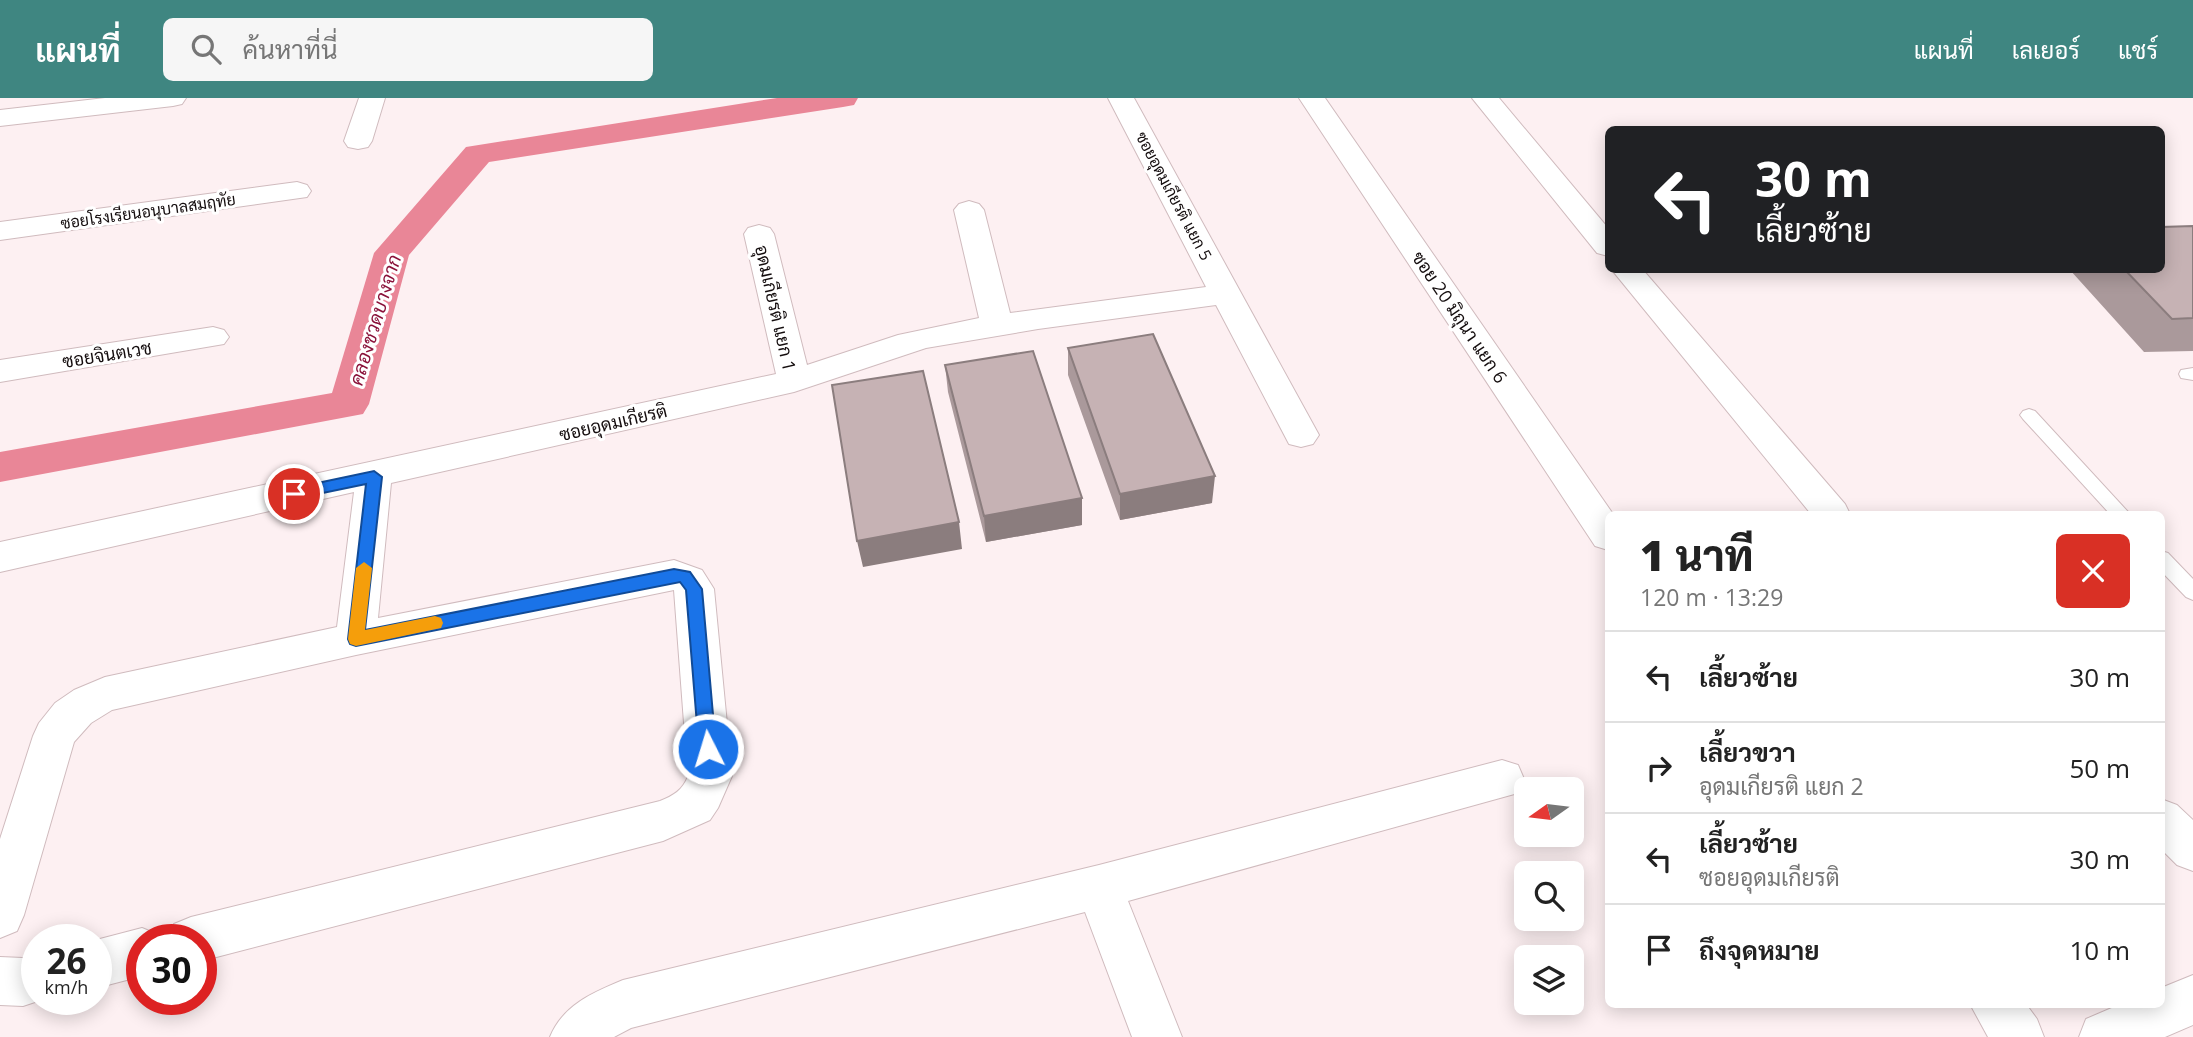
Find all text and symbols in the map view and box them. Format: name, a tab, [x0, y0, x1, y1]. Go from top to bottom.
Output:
search box	[163, 18, 653, 81]
text: แผนที่	[35, 27, 121, 72]
icon: search	[187, 30, 225, 68]
text: ค้นหาที่นี่	[243, 31, 338, 67]
text: แผนที่	[1914, 33, 1974, 66]
text: เลเยอร์	[2012, 33, 2080, 66]
text: แชร์	[2118, 33, 2158, 66]
street label: ซอยอุดมเกียรติ แยก 5	[1130, 128, 1217, 265]
text: 30 m	[1755, 145, 1872, 211]
icon: left	[1640, 154, 1731, 245]
street label: ซอยโรงเรียนอนุบาลสมฤทัย	[59, 188, 237, 235]
text: เลี้ยวซ้าย	[1755, 208, 1872, 251]
street label: อุดมเกียรติ แยก 1	[749, 243, 802, 374]
street label: ซอย 20 มิถุนา แยก 6	[1406, 246, 1513, 388]
water label: คลองชวดบางจาก	[343, 251, 407, 389]
street label: ซอยจินตเวช	[61, 335, 153, 373]
street label: ซอยอุดมเกียรติ	[557, 398, 670, 447]
pin	[264, 464, 324, 524]
icon: arrive	[275, 475, 313, 513]
text: 1 นาที	[1640, 526, 1754, 583]
button: close	[2056, 534, 2130, 608]
text: 120 m · 13:29	[1640, 581, 1783, 613]
icon: left	[1640, 658, 1678, 696]
text: เลี้ยวซ้าย	[1699, 659, 1798, 695]
text: 30 m	[2069, 659, 2130, 695]
position arrow	[671, 712, 745, 786]
text: เลี้ยวขวา	[1699, 734, 1796, 770]
icon: right	[1640, 749, 1678, 787]
text: 50 m	[2069, 750, 2130, 786]
text: อุดมเกียรติ แยก 2	[1699, 770, 1864, 802]
north arrow	[1514, 777, 1584, 847]
map controls	[1514, 777, 1584, 1015]
text: เลี้ยวซ้าย	[1699, 825, 1798, 861]
icon: left	[1640, 840, 1678, 878]
text: 30 m	[2069, 841, 2130, 877]
button: search	[1514, 861, 1584, 931]
text: ซอยอุดมเกียรติ	[1699, 861, 1840, 893]
speed limit sign: 30	[126, 924, 217, 1015]
icon: arrive	[1640, 931, 1678, 969]
text: ถึงจุดหมาย	[1699, 932, 1820, 968]
text: 10 m	[2069, 932, 2130, 968]
text: 26	[46, 937, 87, 984]
button: layers	[1514, 945, 1584, 1015]
text: km/h	[45, 975, 88, 999]

